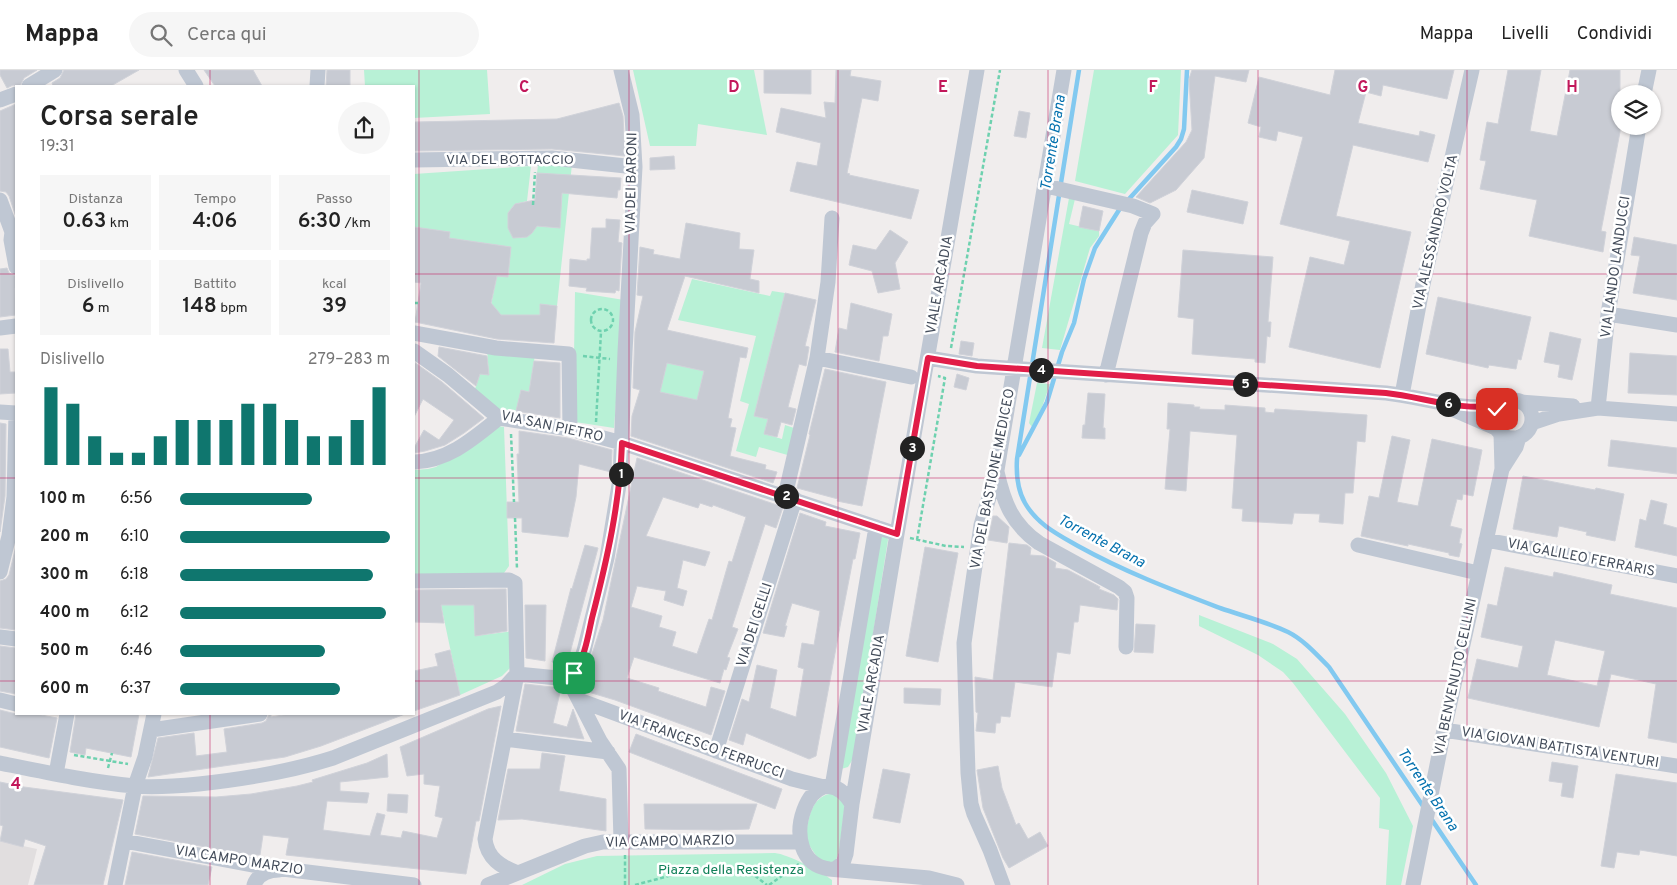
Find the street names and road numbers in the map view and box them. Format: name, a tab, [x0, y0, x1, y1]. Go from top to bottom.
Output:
street label: VIA DEI BARONI	[623, 132, 641, 234]
street label: VIA DEL BOTTACCIO	[446, 152, 574, 169]
street label: VIA ALESSANDRO VOLTA	[1410, 153, 1462, 311]
street label: VIA LANDO LANDUCCI	[1598, 195, 1634, 339]
street label: VIALE ARCADIA	[923, 234, 957, 336]
street label: VIA DEL BASTIONE MEDICEO	[967, 387, 1019, 571]
street label: VIA SAN PIETRO	[499, 408, 605, 446]
street label: VIA GALILEO FERRARIS	[1506, 535, 1656, 581]
street label: VIA DEI GELLI	[733, 581, 777, 669]
street label: VIA BENVENUTO CELLINI	[1431, 597, 1481, 757]
street label: VIALE ARCADIA	[855, 633, 889, 735]
street label: VIA FRANCESCO FERRUCCI	[616, 707, 786, 783]
street label: VIA GIOVAN BATTISTA VENTURI	[1460, 724, 1660, 772]
street label: VIA CAMPO MARZIO	[605, 832, 735, 852]
street label: VIA CAMPO MARZIO	[174, 843, 304, 879]

